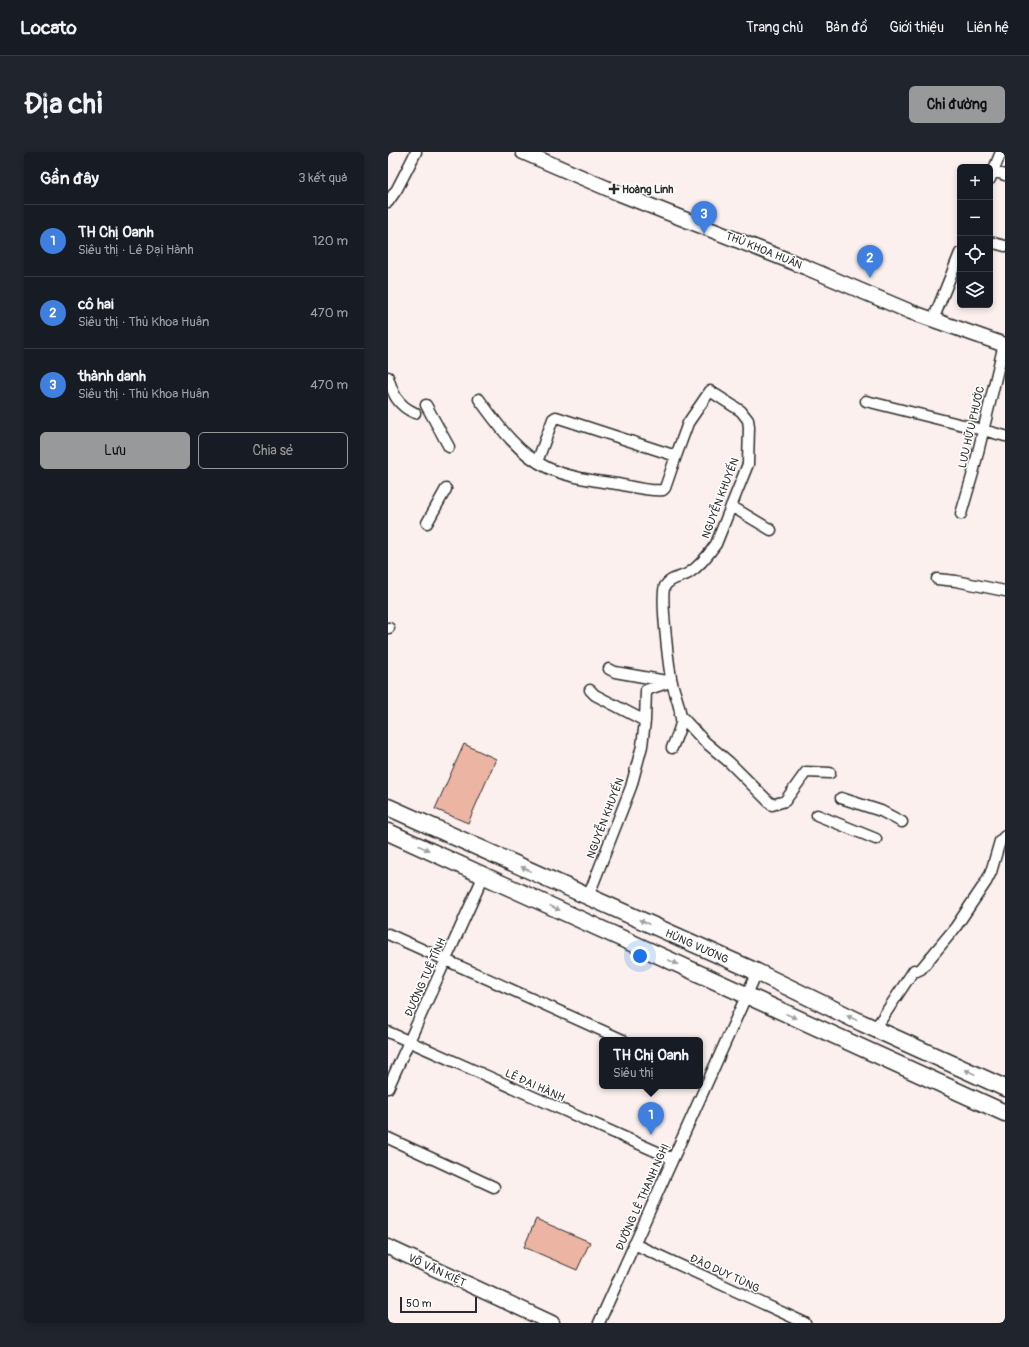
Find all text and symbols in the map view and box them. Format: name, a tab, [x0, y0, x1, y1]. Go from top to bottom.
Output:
text: Locato	[20, 16, 77, 40]
text: Trang chủ	[746, 19, 803, 36]
text: Bản đồ	[825, 19, 868, 36]
text: Giới thiệu	[890, 19, 944, 36]
text: Liên hệ	[966, 19, 1009, 36]
button: Chỉ đường	[909, 86, 1005, 123]
text: Địa chỉ	[24, 87, 103, 122]
map controls	[957, 164, 993, 308]
button: +	[957, 164, 993, 200]
text: Gần đây	[40, 168, 99, 189]
text: 3 kết quả	[298, 170, 348, 186]
place label: Hoàng Linh	[622, 183, 673, 196]
marker: Hoàng Linh	[609, 184, 619, 194]
button: −	[957, 200, 993, 236]
pin: 3	[691, 201, 717, 234]
text: TH Chị Oanh	[78, 223, 154, 242]
street label: THỦ KHOA HUÂN	[724, 229, 804, 272]
text: 1	[50, 233, 56, 249]
text: 120 m	[312, 233, 348, 249]
button: locate	[957, 236, 993, 272]
text: Siêu thị · Lê Đại Hành	[78, 242, 194, 258]
pin: 2	[857, 245, 883, 278]
button: layers	[957, 272, 993, 308]
text: cô hai	[78, 295, 114, 314]
text: 2	[49, 305, 57, 321]
text: 470 m	[310, 305, 348, 321]
text: Siêu thị · Thủ Khoa Huân	[78, 314, 209, 330]
text: thành danh	[78, 367, 146, 386]
text: 3	[49, 377, 57, 393]
text: 470 m	[310, 377, 348, 393]
street label: LƯU HỮU PHƯỚC	[955, 384, 987, 469]
text: Siêu thị · Thủ Khoa Huân	[78, 386, 209, 402]
button: Lưu	[40, 432, 190, 469]
button: Chia sẻ	[198, 432, 348, 469]
street label: NGUYỄN KHUYẾN	[697, 455, 742, 540]
street label: NGUYỄN KHUYẾN	[582, 775, 627, 860]
one-way arrow	[418, 845, 429, 851]
one-way arrow	[520, 866, 531, 872]
one-way arrow	[549, 905, 561, 911]
one-way arrow	[639, 919, 650, 925]
street label: HÙNG VƯƠNG	[663, 927, 730, 966]
street label: ĐƯỜNG TUỆ TĨNH	[402, 936, 449, 1019]
your location	[630, 946, 650, 966]
one-way arrow	[667, 959, 678, 965]
one-way arrow	[785, 1013, 797, 1019]
one-way arrow	[846, 1015, 857, 1021]
popup	[599, 1037, 703, 1089]
text: TH Chị Oanh	[613, 1046, 689, 1065]
text: Siêu thị	[613, 1065, 654, 1081]
street label: LÊ ĐẠI HÀNH	[503, 1067, 567, 1104]
one-way arrow	[964, 1069, 975, 1075]
pin: 1	[638, 1102, 664, 1135]
street label: ĐƯỜNG LÊ THANH NGHỊ	[613, 1142, 672, 1253]
street label: VÕ VĂN KIỆT	[406, 1251, 468, 1289]
street label: ĐÀO DUY TÙNG	[688, 1252, 762, 1295]
scale bar	[400, 1295, 477, 1314]
text: 50 m	[406, 1297, 432, 1310]

